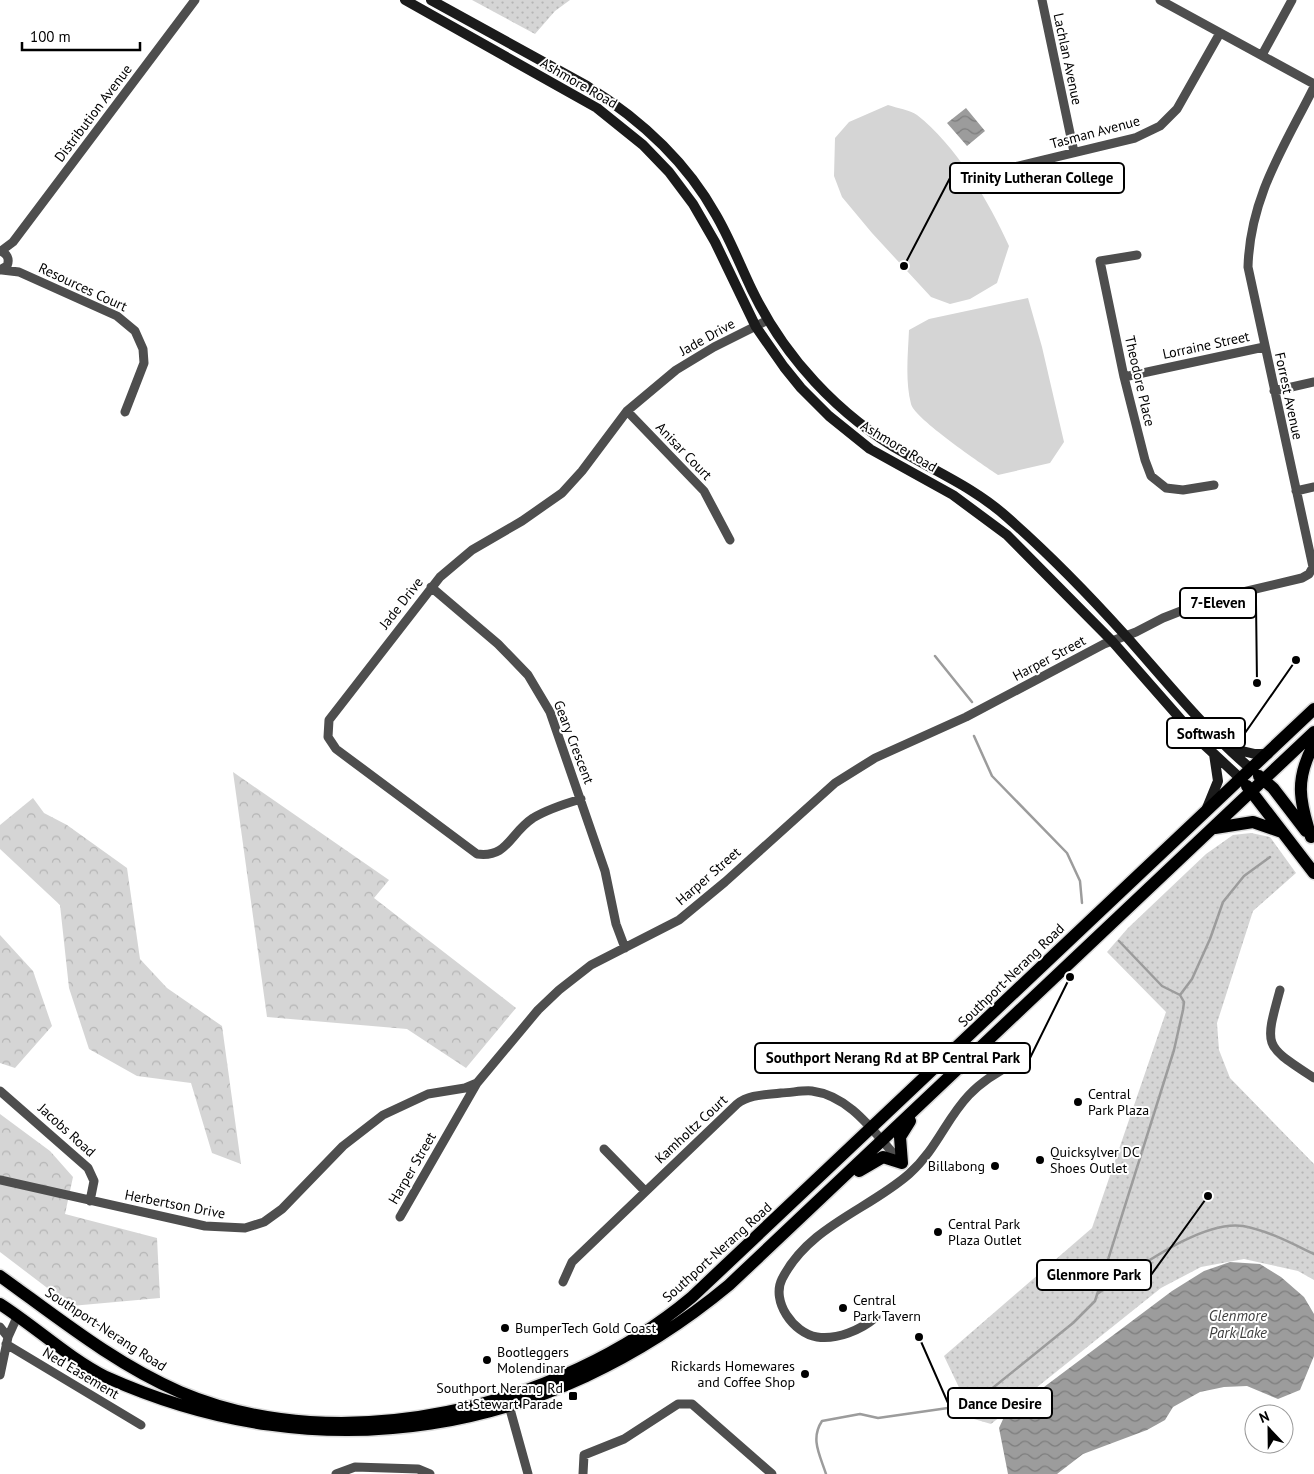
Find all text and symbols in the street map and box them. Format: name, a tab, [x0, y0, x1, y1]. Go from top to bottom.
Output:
street label: Lachlan Avenue	[1049, 11, 1087, 107]
scale bar	[22, 20, 140, 52]
text: 100 m	[30, 27, 71, 46]
street label: Ashmore Road	[537, 54, 621, 112]
street label: Distribution Avenue	[50, 61, 136, 165]
street label: Tasman Avenue	[1048, 111, 1142, 153]
callout: Trinity Lutheran College	[950, 163, 1124, 193]
text: Trinity Lutheran College	[961, 168, 1114, 187]
street label: Resources Court	[36, 259, 130, 315]
street label: Jade Drive	[675, 314, 738, 360]
street label: Lorraine Street	[1161, 327, 1251, 363]
street label: Theodore Place	[1121, 334, 1159, 428]
street label: Forrest Avenue	[1271, 351, 1307, 441]
street label: Ashmore Road	[858, 416, 940, 476]
street label: Anisar Court	[652, 418, 716, 484]
street label: Jade Drive	[375, 574, 427, 633]
callout: 7-Eleven	[1180, 588, 1256, 618]
text: 7-Eleven	[1190, 593, 1246, 612]
street label: Harper Street	[1009, 631, 1089, 685]
street label: Geary Crescent	[550, 698, 598, 787]
callout: Softwash	[1167, 718, 1245, 748]
text: Softwash	[1177, 724, 1235, 743]
street label: Harper Street	[672, 843, 744, 909]
street label: Southport-Nerang Road	[954, 919, 1068, 1031]
callout: Southport Nerang Rd at BP Central Park	[755, 1043, 1030, 1073]
text: Southport Nerang Rd at BP Central Park	[766, 1048, 1021, 1067]
place label: Central Park Plaza	[1088, 1085, 1149, 1119]
street label: Kamholtz Court	[651, 1091, 731, 1167]
marker: Central Park Plaza	[1072, 1096, 1084, 1108]
street label: Jacobs Road	[34, 1099, 100, 1161]
street label: Harper Street	[384, 1129, 440, 1207]
place label: Quicksylver DC Shoes Outlet	[1050, 1143, 1140, 1177]
marker: Quicksylver DC Shoes Outlet	[1034, 1154, 1046, 1166]
place label: Billabong	[928, 1157, 985, 1175]
marker: Billabong	[989, 1160, 1001, 1172]
street label: Herbertson Drive	[123, 1185, 227, 1223]
street label: Southport-Nerang Road	[658, 1198, 776, 1306]
place label: Central Park Plaza Outlet	[948, 1215, 1022, 1249]
marker: Central Park Plaza Outlet	[932, 1226, 944, 1238]
callout: Glenmore Park	[1037, 1260, 1151, 1290]
text: Glenmore Park	[1047, 1265, 1142, 1284]
street label: Southport-Nerang Road	[42, 1283, 170, 1375]
place label: Central Park Tavern	[853, 1291, 921, 1325]
marker: Central Park Tavern	[837, 1302, 849, 1314]
water label: Glenmore Park Lake	[1209, 1306, 1267, 1342]
place label: BumperTech Gold Coast	[515, 1319, 656, 1337]
marker: BumperTech Gold Coast	[499, 1322, 511, 1334]
street label: Ned Easement	[39, 1343, 123, 1403]
place label: Bootleggers Molendinar	[497, 1343, 569, 1377]
marker: Bootleggers Molendinar	[481, 1354, 493, 1366]
place label: Rickards Homewares and Coffee Shop	[671, 1357, 795, 1391]
marker: Rickards Homewares and Coffee Shop	[799, 1368, 811, 1380]
place label: Southport Nerang Rd at Stewart Parade	[436, 1379, 563, 1413]
callout: Dance Desire	[948, 1388, 1052, 1418]
marker: Southport Nerang Rd at Stewart Parade	[567, 1390, 579, 1402]
text: Dance Desire	[958, 1394, 1042, 1413]
north arrow	[1244, 1404, 1294, 1454]
text: N	[1256, 1407, 1272, 1427]

